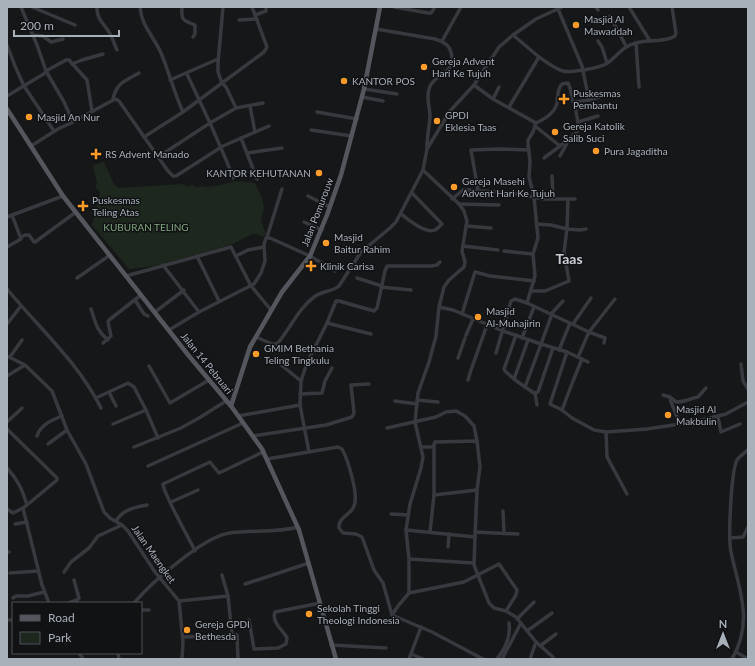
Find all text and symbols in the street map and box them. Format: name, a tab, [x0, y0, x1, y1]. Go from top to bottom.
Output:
scale bar	[14, 12, 119, 38]
place label: Masjid Al Mawaddah	[584, 13, 633, 37]
text: 200 m	[20, 18, 54, 33]
marker: Masjid Al Mawaddah	[571, 20, 581, 30]
place label: Gereja Advent Hari Ke Tujuh	[432, 55, 495, 79]
marker: Gereja Advent Hari Ke Tujuh	[419, 62, 429, 72]
place label: KANTOR POS	[352, 75, 415, 87]
marker: KANTOR POS	[339, 76, 349, 86]
place label: Puskesmas Pembantu	[573, 87, 621, 111]
marker: Puskesmas Pembantu	[558, 93, 570, 105]
place label: GPDI Eklesia Taas	[445, 109, 496, 133]
place label: Masjid An Nur	[37, 111, 100, 123]
marker: Masjid An Nur	[24, 112, 34, 122]
marker: GPDI Eklesia Taas	[432, 116, 442, 126]
place label: Gereja Katolik Salib Suci	[563, 120, 626, 144]
marker: Gereja Katolik Salib Suci	[550, 127, 560, 137]
place label: Pura Jagaditha	[604, 145, 668, 157]
marker: Pura Jagaditha	[591, 146, 601, 156]
marker: RS Advent Manado	[90, 148, 102, 160]
place label: RS Advent Manado	[105, 148, 189, 160]
place label: KANTOR KEHUTANAN	[206, 167, 311, 179]
marker: KANTOR KEHUTANAN	[314, 168, 324, 178]
place label: Gereja Masehi Advent Hari Ke Tujuh	[462, 175, 555, 199]
street label: Jalan Pomurouw	[298, 176, 336, 248]
marker: Gereja Masehi Advent Hari Ke Tujuh	[449, 182, 459, 192]
place label: Puskesmas Teling Atas	[92, 194, 140, 218]
marker: Puskesmas Teling Atas	[77, 200, 89, 212]
park label: KUBURAN TELING	[103, 221, 189, 233]
place label: Masjid Baitur Rahim	[334, 231, 390, 255]
marker: Masjid Baitur Rahim	[321, 238, 331, 248]
district label: Taas	[555, 250, 583, 267]
marker: Klinik Carisa	[305, 260, 317, 272]
place label: Klinik Carisa	[320, 260, 374, 272]
place label: Masjid Al-Muhajirin	[486, 305, 541, 329]
marker: Masjid Al-Muhajirin	[473, 312, 483, 322]
street label: Jalan 14 Pebruari	[179, 330, 235, 396]
place label: GMIM Bethania Teling Tingkulu	[264, 342, 334, 366]
marker: GMIM Bethania Teling Tingkulu	[251, 349, 261, 359]
place label: Masjid Al Makbulin	[676, 403, 717, 427]
marker: Masjid Al Makbulin	[663, 410, 673, 420]
street label: Jalan Maengket	[130, 523, 179, 586]
legend	[12, 602, 142, 654]
place label: Sekolah Tinggi Theologi Indonesia	[317, 602, 400, 626]
marker: Sekolah Tinggi Theologi Indonesia	[304, 609, 314, 619]
text: Road	[48, 610, 75, 625]
north arrow	[703, 614, 743, 654]
text: N	[719, 617, 727, 630]
place label: Gereja GPDI Bethesda	[195, 618, 250, 642]
marker: Gereja GPDI Bethesda	[182, 625, 192, 635]
text: Park	[48, 630, 72, 645]

